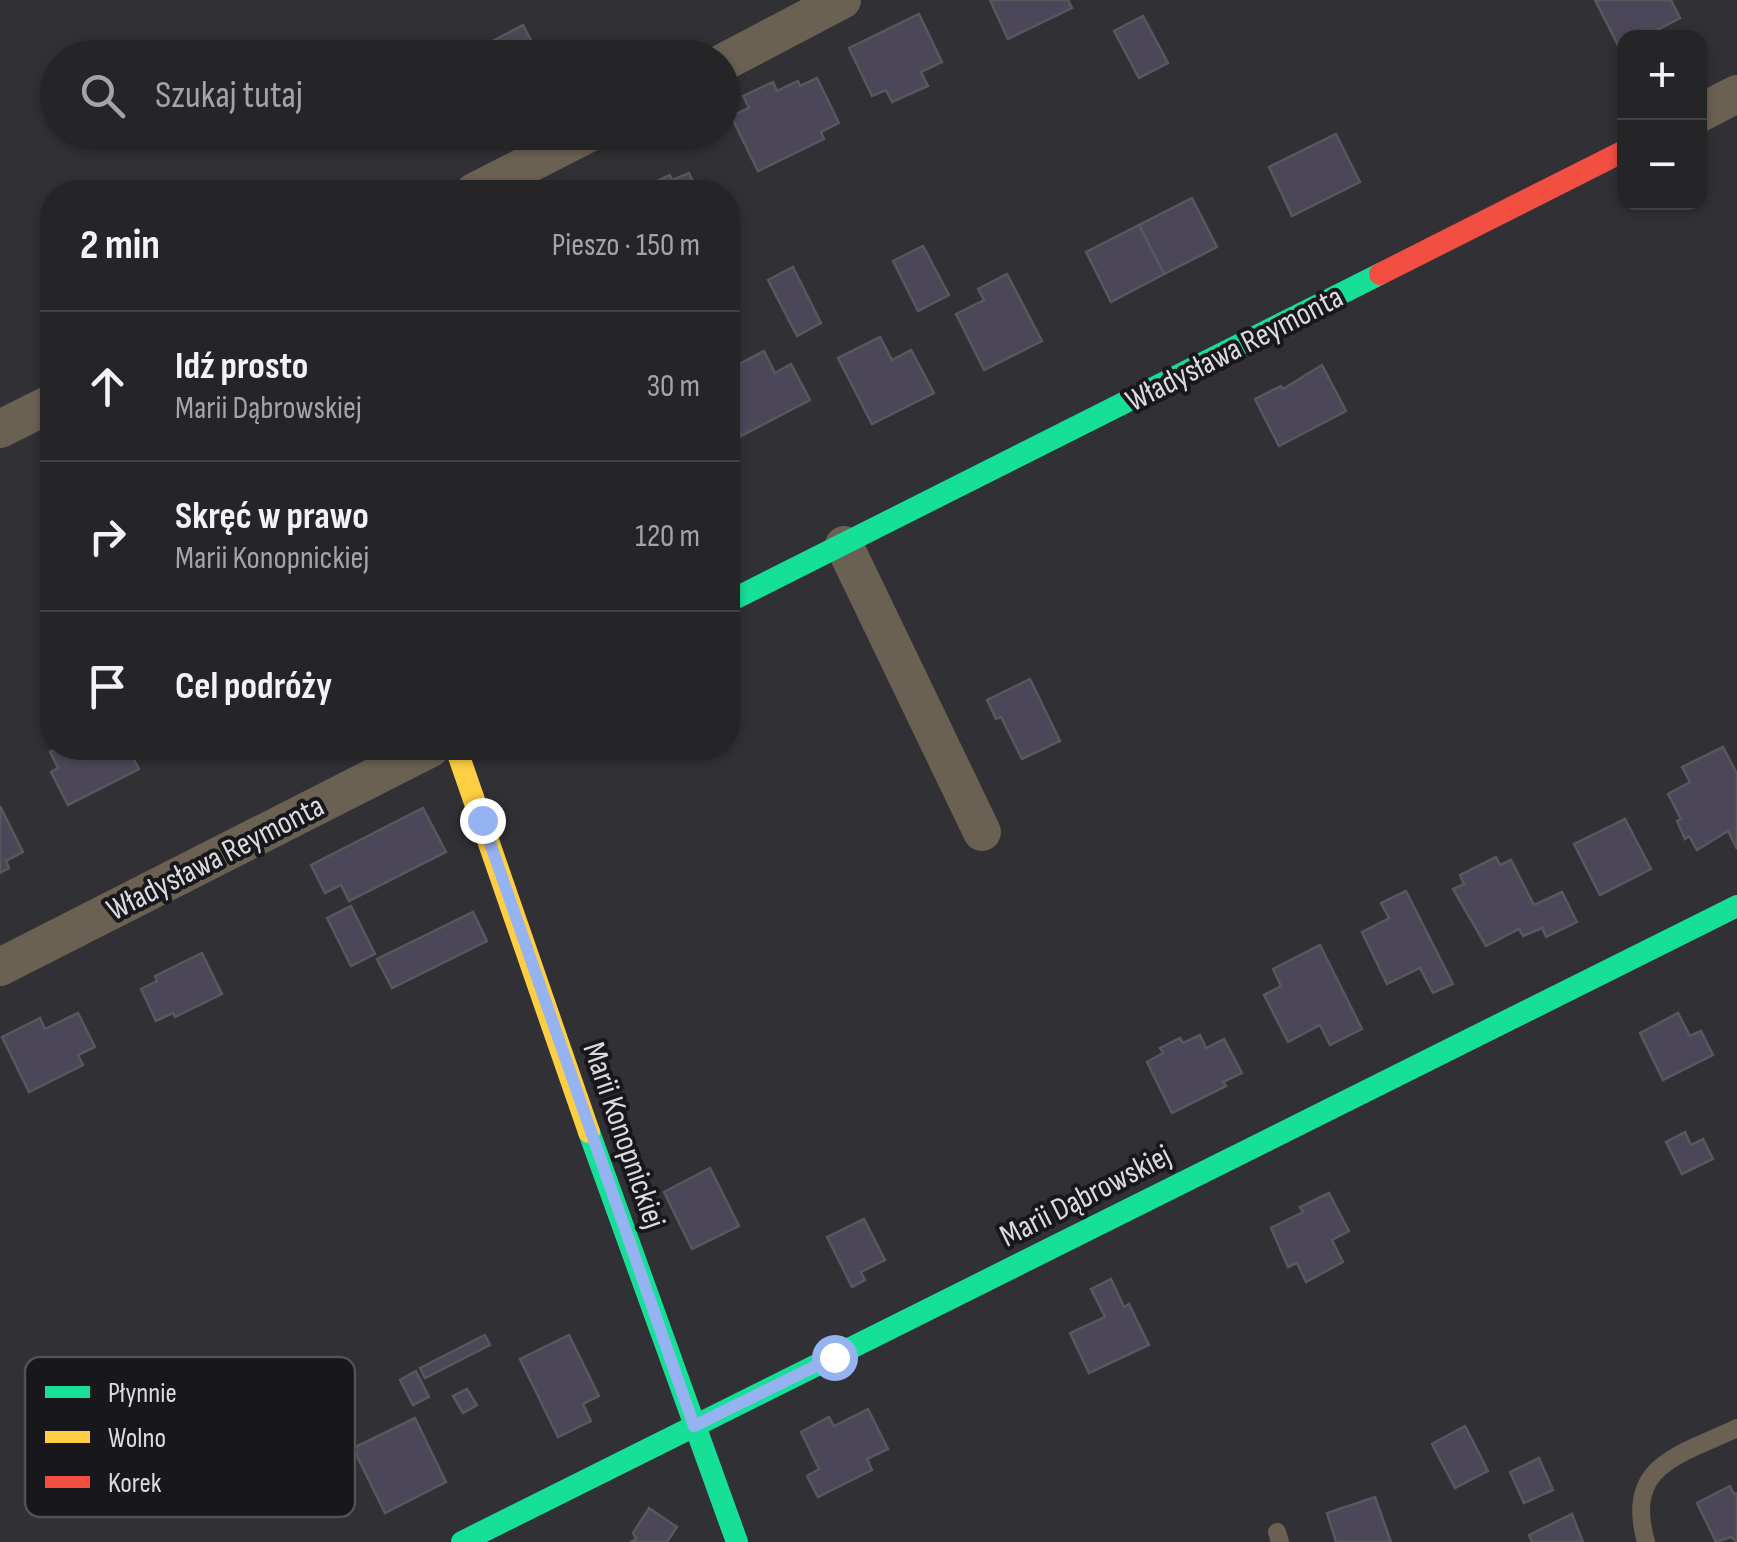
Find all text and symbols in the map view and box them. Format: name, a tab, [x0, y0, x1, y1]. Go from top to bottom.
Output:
map controls	[1617, 30, 1707, 210]
button: +	[1617, 30, 1707, 120]
search box	[40, 40, 740, 150]
icon: search	[75, 68, 130, 123]
text: Szukaj tutaj	[155, 73, 303, 118]
button: −	[1617, 120, 1707, 210]
text: 2 min	[80, 220, 160, 271]
text: Pieszo · 150 m	[552, 226, 700, 265]
street label: Władysława Reymonta	[1120, 278, 1350, 421]
text: Idź prosto	[175, 344, 308, 389]
icon: ahead	[80, 359, 135, 414]
text: 30 m	[647, 367, 700, 406]
text: Marii Dąbrowskiej	[175, 389, 362, 428]
text: Skręć w prawo	[175, 494, 369, 539]
icon: right	[80, 509, 135, 564]
text: 120 m	[635, 517, 700, 556]
text: Marii Konopnickiej	[175, 539, 369, 578]
icon: arrive	[80, 659, 135, 714]
text: Cel podróży	[175, 664, 332, 709]
street label: Władysława Reymonta	[101, 787, 331, 930]
route end	[460, 798, 506, 844]
street label: Marii Konopnickiej	[574, 1037, 674, 1234]
street label: Marii Dąbrowskiej	[994, 1137, 1178, 1256]
route start	[812, 1335, 858, 1381]
legend	[25, 1357, 355, 1517]
text: Płynnie	[108, 1377, 177, 1410]
text: Wolno	[108, 1422, 166, 1455]
text: Korek	[108, 1467, 162, 1500]

